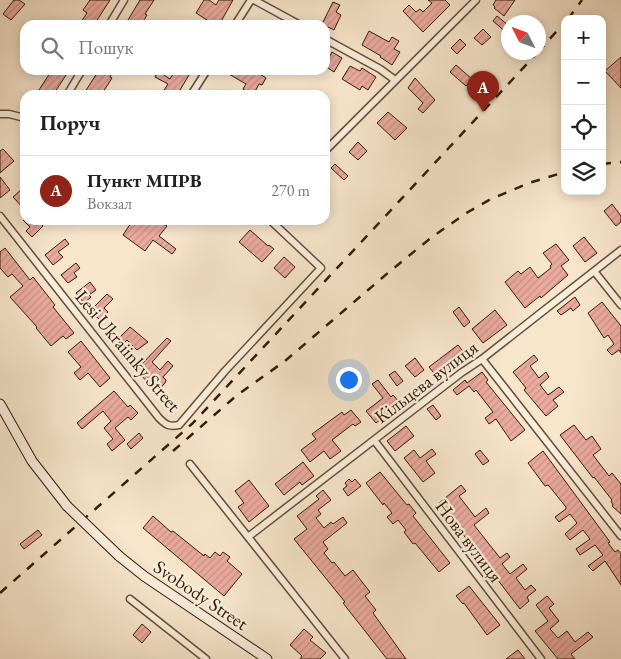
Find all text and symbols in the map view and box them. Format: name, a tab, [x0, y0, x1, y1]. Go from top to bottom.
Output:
north arrow	[501, 15, 546, 60]
map controls	[561, 15, 606, 195]
button: +	[561, 15, 606, 60]
search box	[20, 20, 330, 75]
icon: search	[38, 34, 66, 62]
text: Пошук	[78, 35, 134, 60]
button: −	[561, 60, 606, 105]
pin: A	[467, 71, 499, 112]
button: locate	[561, 105, 606, 150]
text: Поруч	[40, 109, 100, 136]
button: layers	[561, 150, 606, 195]
text: Пункт МПРВ	[87, 168, 202, 193]
text: A	[50, 180, 62, 201]
text: 270 m	[271, 180, 310, 201]
text: Вокзал	[87, 193, 132, 214]
street label: Lesi Ukraiinky Street	[70, 285, 186, 417]
street label: Кільцева вулиця	[369, 335, 483, 429]
your location	[336, 367, 362, 393]
street label: Нова вулиця	[430, 495, 509, 588]
street label: Svobody Street	[149, 554, 253, 636]

